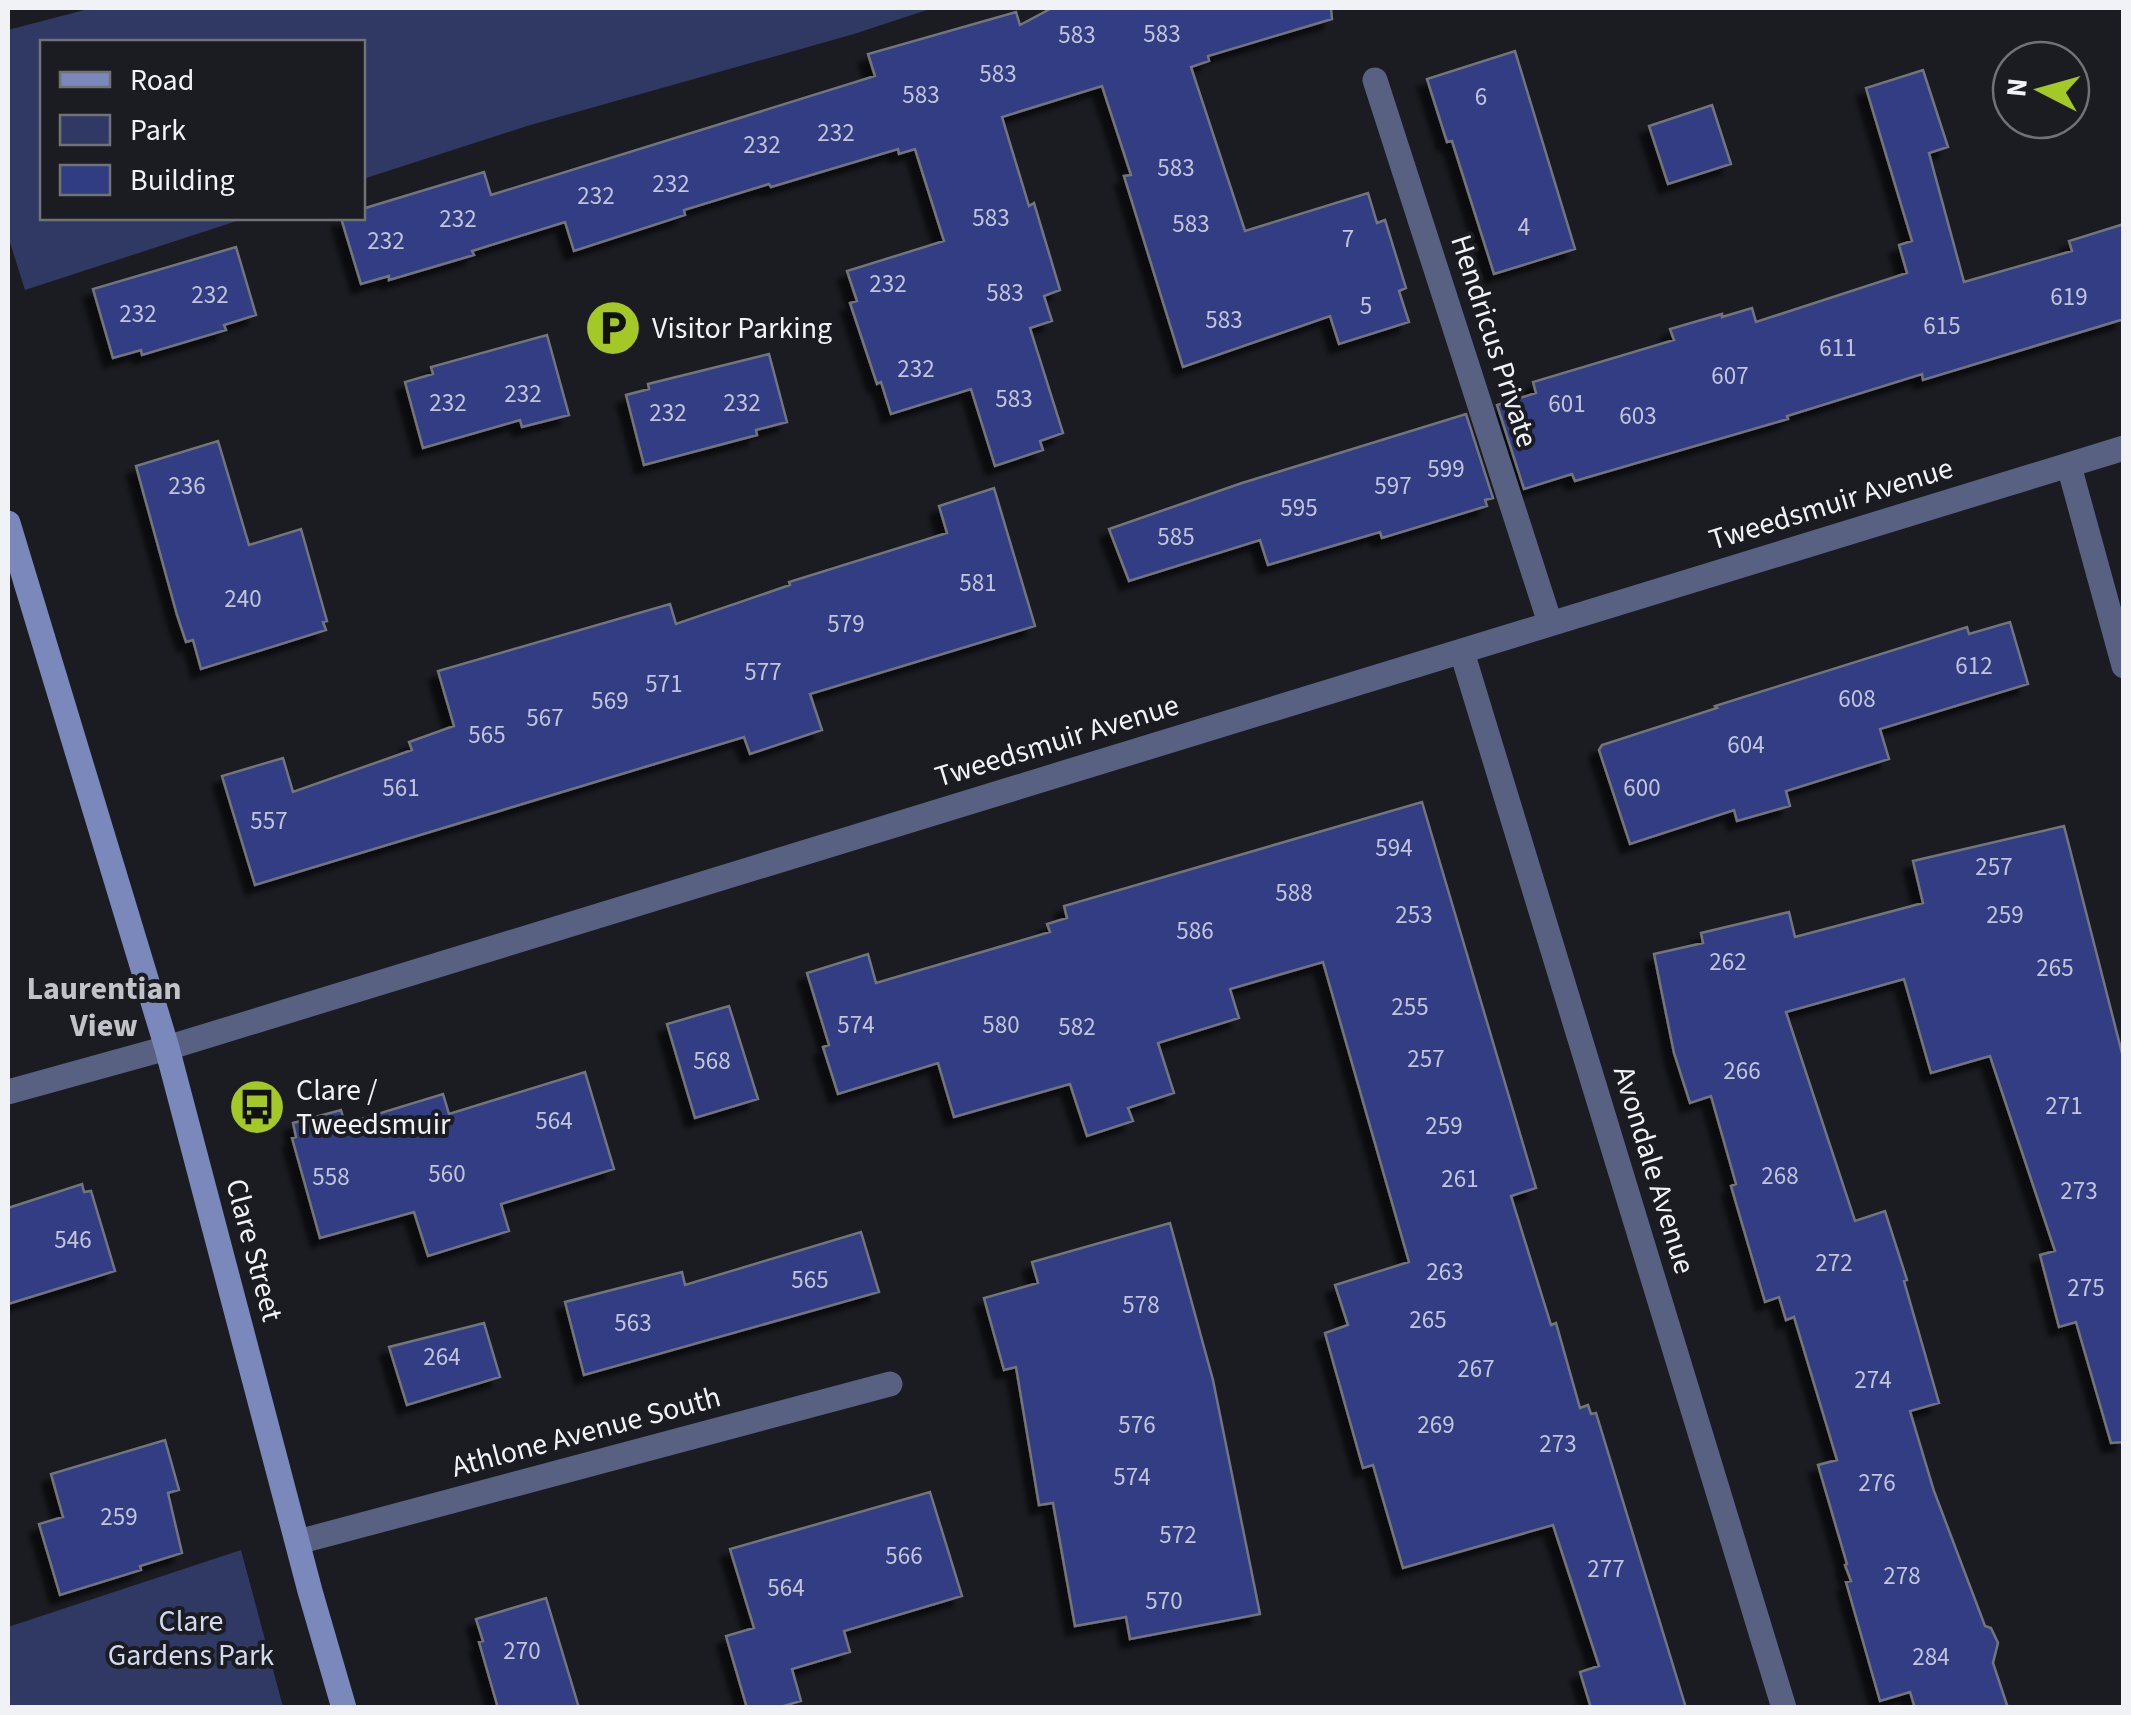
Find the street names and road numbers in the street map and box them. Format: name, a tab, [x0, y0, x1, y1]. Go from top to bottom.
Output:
street label: Hendricus Private	[1439, 229, 1549, 453]
street label: Tweedsmuir Avenue	[1704, 446, 1958, 562]
street label: Tweedsmuir Avenue	[930, 683, 1184, 799]
street label: Avondale Avenue	[1602, 1061, 1706, 1279]
street label: Clare Street	[214, 1174, 294, 1326]
street label: Athlone Avenue South	[447, 1375, 725, 1489]

